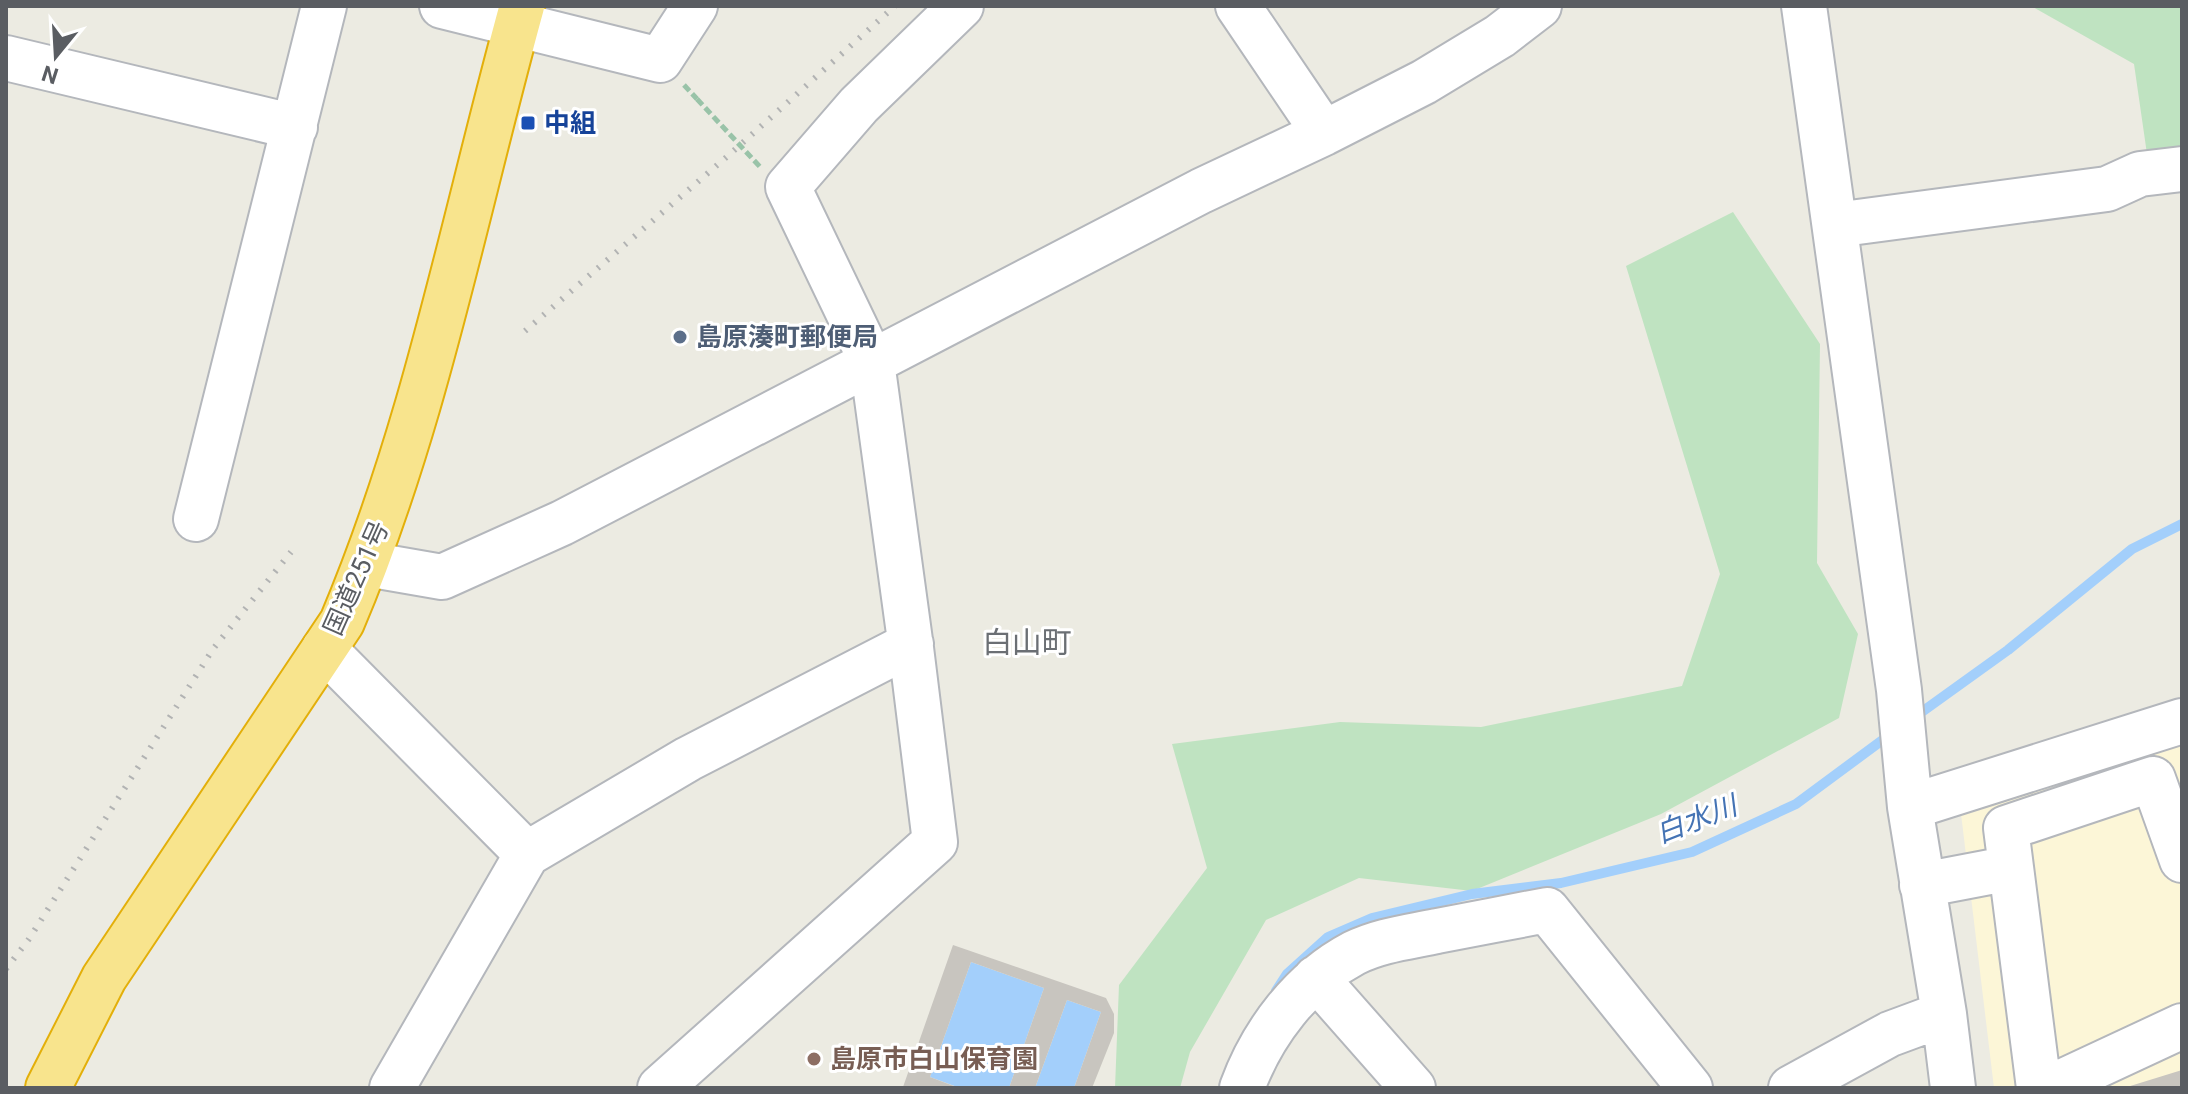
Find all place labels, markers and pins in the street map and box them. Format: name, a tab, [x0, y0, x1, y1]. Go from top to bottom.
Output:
place label: 中組	[544, 108, 596, 138]
marker: 中組	[519, 114, 537, 132]
place label: 島原湊町郵便局	[696, 322, 878, 352]
marker: 島原湊町郵便局	[671, 328, 689, 346]
place label: 島原市白山保育園	[830, 1044, 1038, 1074]
marker: 島原市白山保育園	[805, 1050, 823, 1068]

